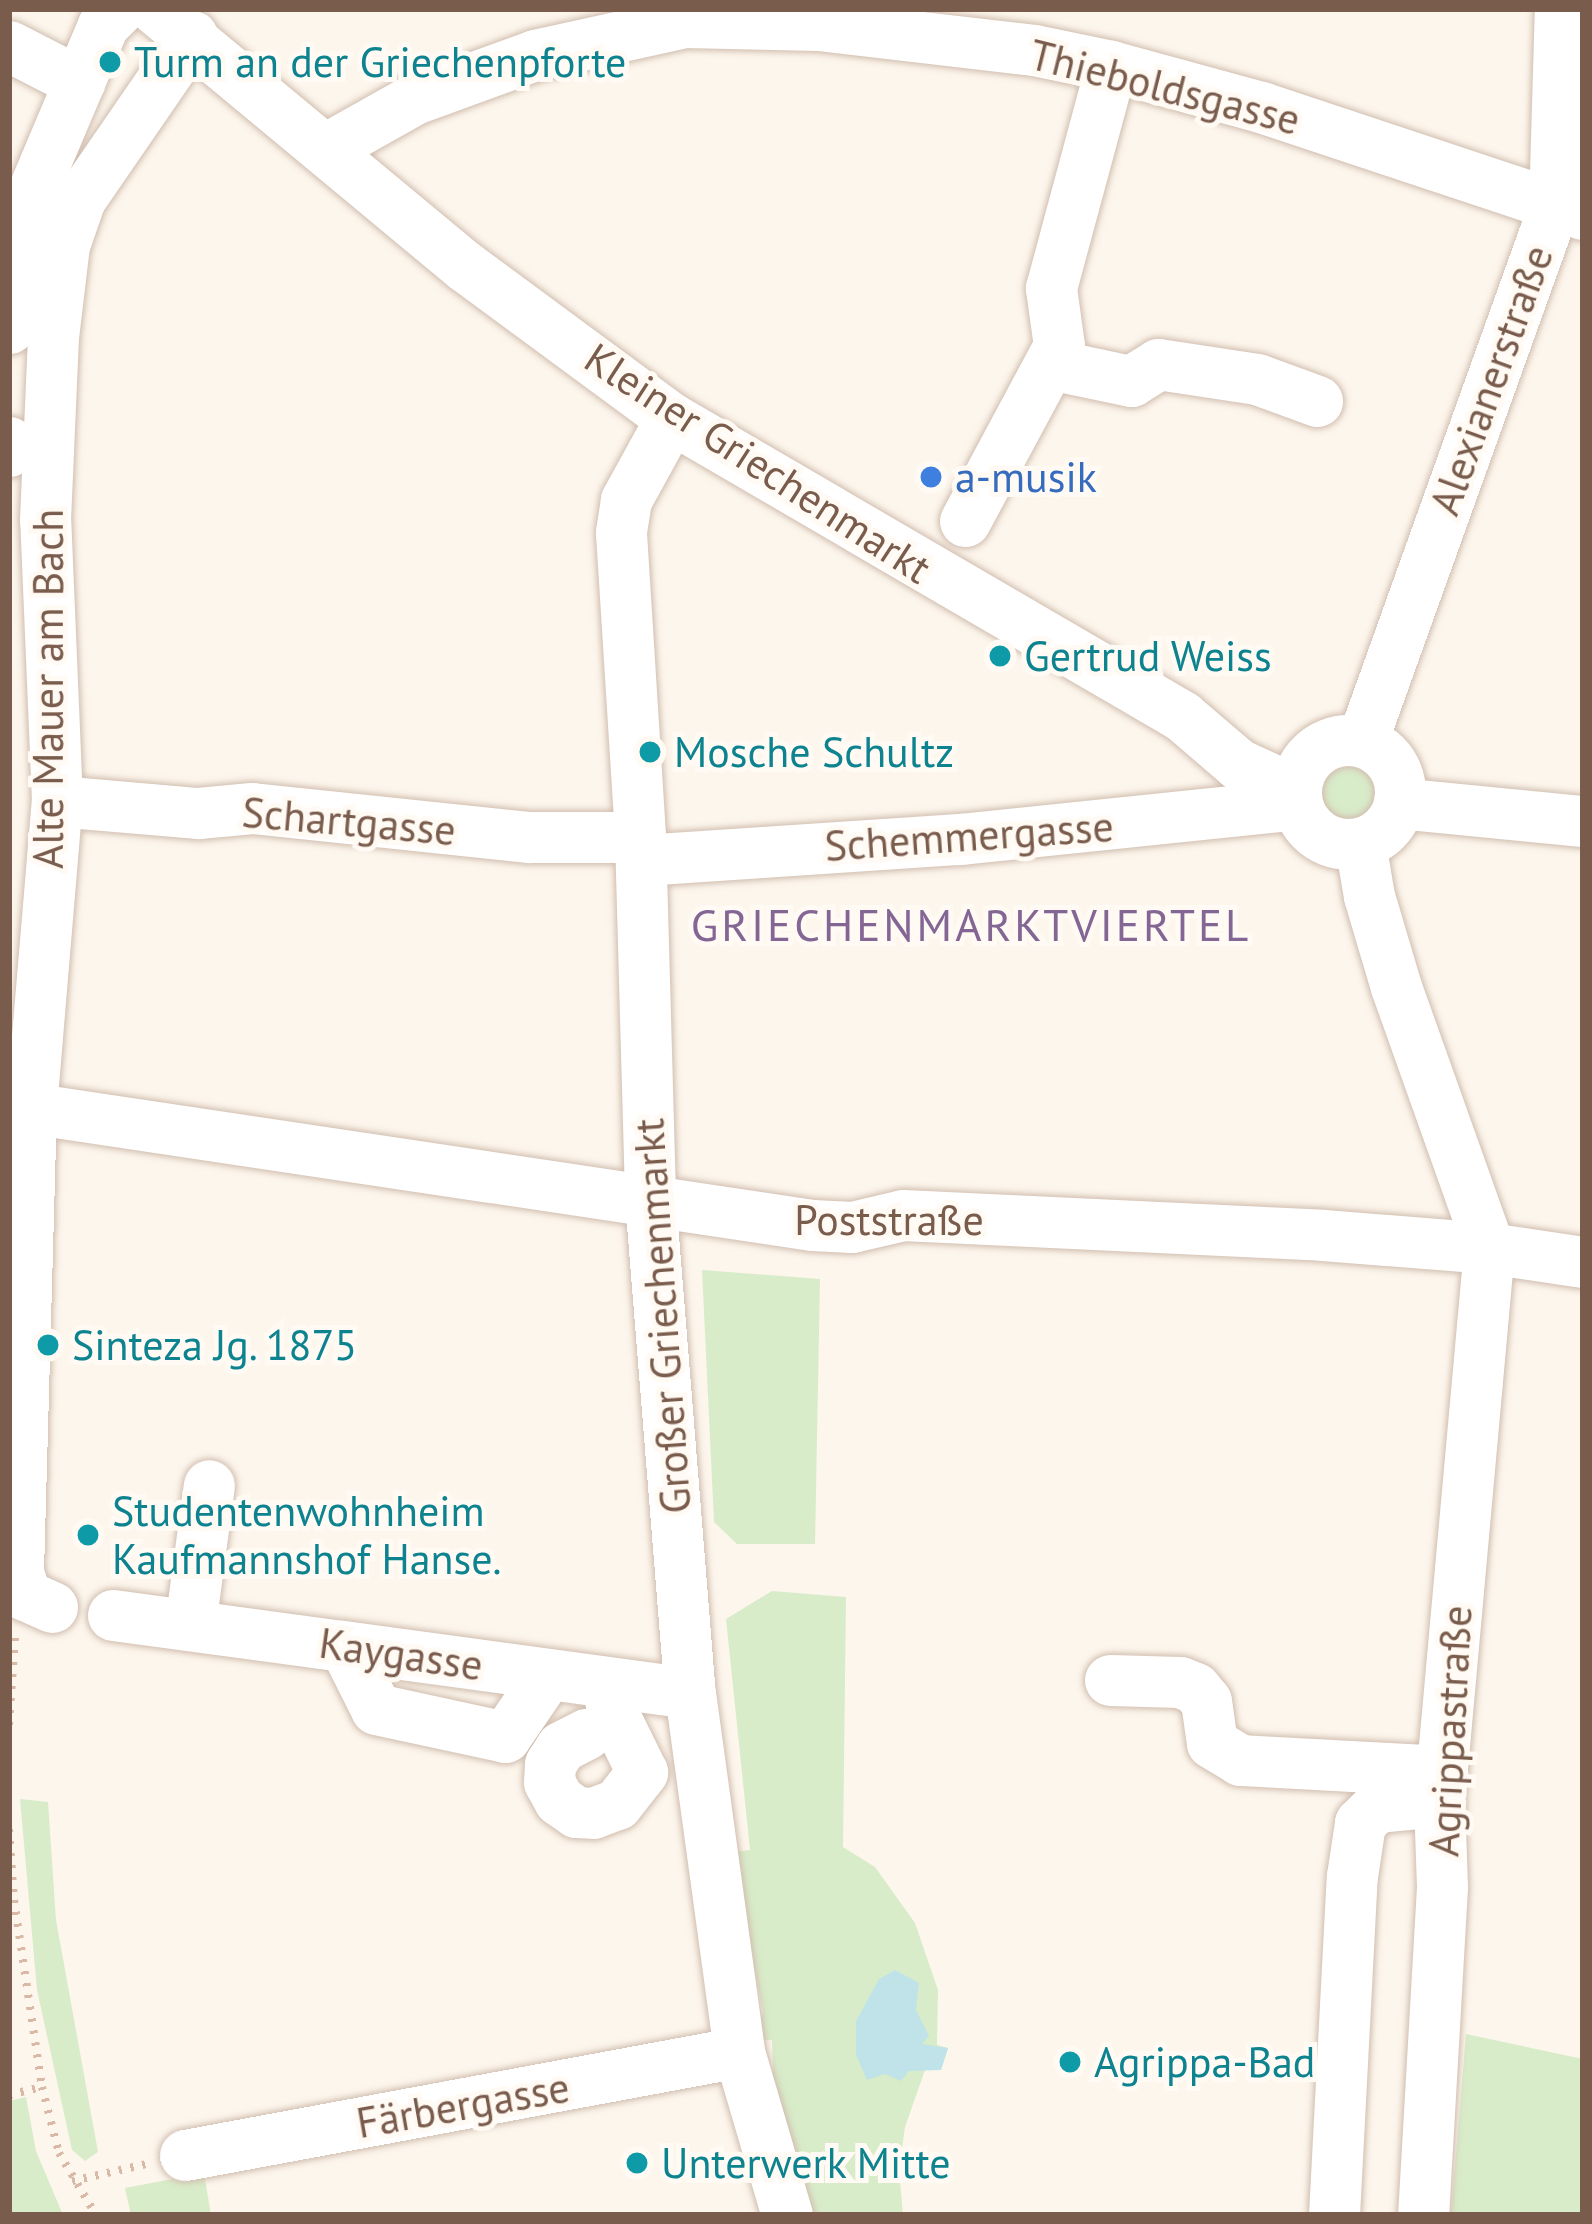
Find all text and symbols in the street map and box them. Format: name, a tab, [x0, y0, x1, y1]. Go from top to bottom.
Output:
street label: Thieboldsgasse	[1025, 29, 1305, 145]
place label: Turm an der Griechenpforte	[134, 37, 626, 87]
marker: Turm an der Griechenpforte	[97, 49, 123, 75]
street label: Alexianerstraße	[1419, 239, 1563, 521]
street label: Kleiner Griechenmarkt	[576, 332, 940, 594]
place label: a-musik	[955, 452, 1097, 502]
marker: a-musik	[918, 464, 944, 490]
street label: Alte Mauer am Bach	[23, 509, 73, 869]
place label: Gertrud Weiss	[1024, 631, 1273, 681]
marker: Gertrud Weiss	[987, 643, 1013, 669]
place label: Mosche Schultz	[674, 727, 954, 777]
marker: Mosche Schultz	[637, 739, 663, 765]
street label: Schartgasse	[240, 787, 458, 855]
street label: Schemmergasse	[823, 801, 1115, 871]
district label: GRIECHENMARKTVIERTEL	[691, 898, 1251, 952]
street label: Großer Griechenmarkt	[623, 1117, 701, 1515]
street label: Poststraße	[794, 1195, 984, 1245]
place label: Sinteza Jg. 1875	[72, 1320, 361, 1370]
marker: Sinteza Jg. 1875	[35, 1332, 61, 1358]
place label: Studentenwohnheim Kaufmannshof Hanse.	[112, 1486, 502, 1585]
marker: Studentenwohnheim Kaufmannshof Hanse.	[75, 1522, 101, 1548]
street label: Agrippastraße	[1418, 1604, 1482, 1858]
street label: Kaygasse	[316, 1618, 486, 1690]
place label: Agrippa-Bad	[1094, 2037, 1315, 2087]
marker: Agrippa-Bad	[1057, 2049, 1083, 2075]
street label: Färbergasse	[353, 2061, 573, 2149]
place label: Unterwerk Mitte	[661, 2138, 952, 2188]
marker: Unterwerk Mitte	[624, 2150, 650, 2176]

